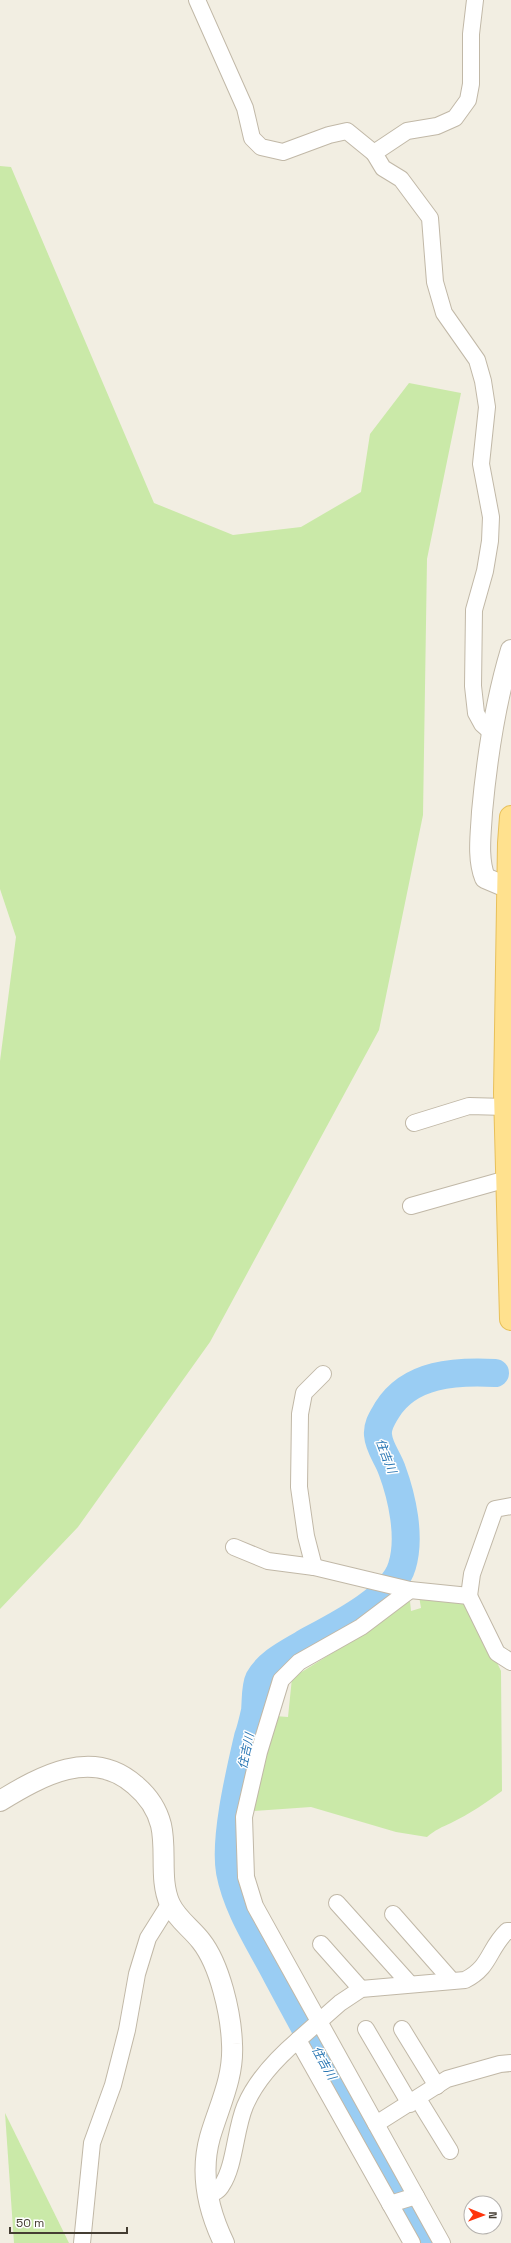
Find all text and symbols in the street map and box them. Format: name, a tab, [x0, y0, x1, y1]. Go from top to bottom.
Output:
water label: 住吉川	[372, 1436, 401, 1478]
water label: 住吉川	[234, 1730, 258, 1770]
water label: 住吉川	[308, 2043, 341, 2084]
north arrow	[463, 2195, 503, 2235]
scale bar	[10, 2209, 127, 2235]
text: N	[486, 2211, 500, 2219]
text: 50 m	[16, 2215, 44, 2231]

